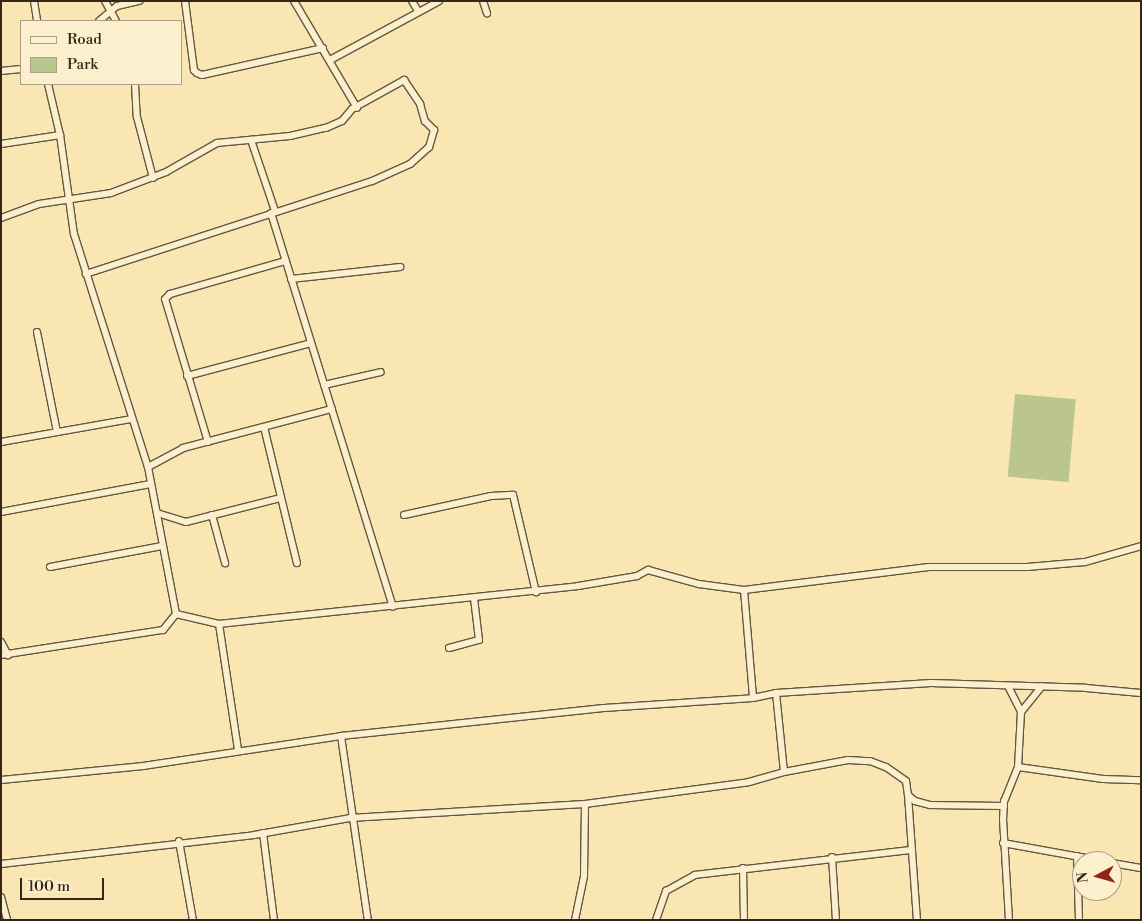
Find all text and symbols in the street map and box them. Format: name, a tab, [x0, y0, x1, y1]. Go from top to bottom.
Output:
legend	[20, 20, 182, 85]
text: Road	[67, 30, 102, 49]
text: Park	[67, 55, 98, 74]
north arrow	[1072, 851, 1122, 901]
scale bar	[22, 868, 106, 900]
text: N	[1074, 871, 1093, 884]
text: 100 m	[28, 877, 70, 896]

